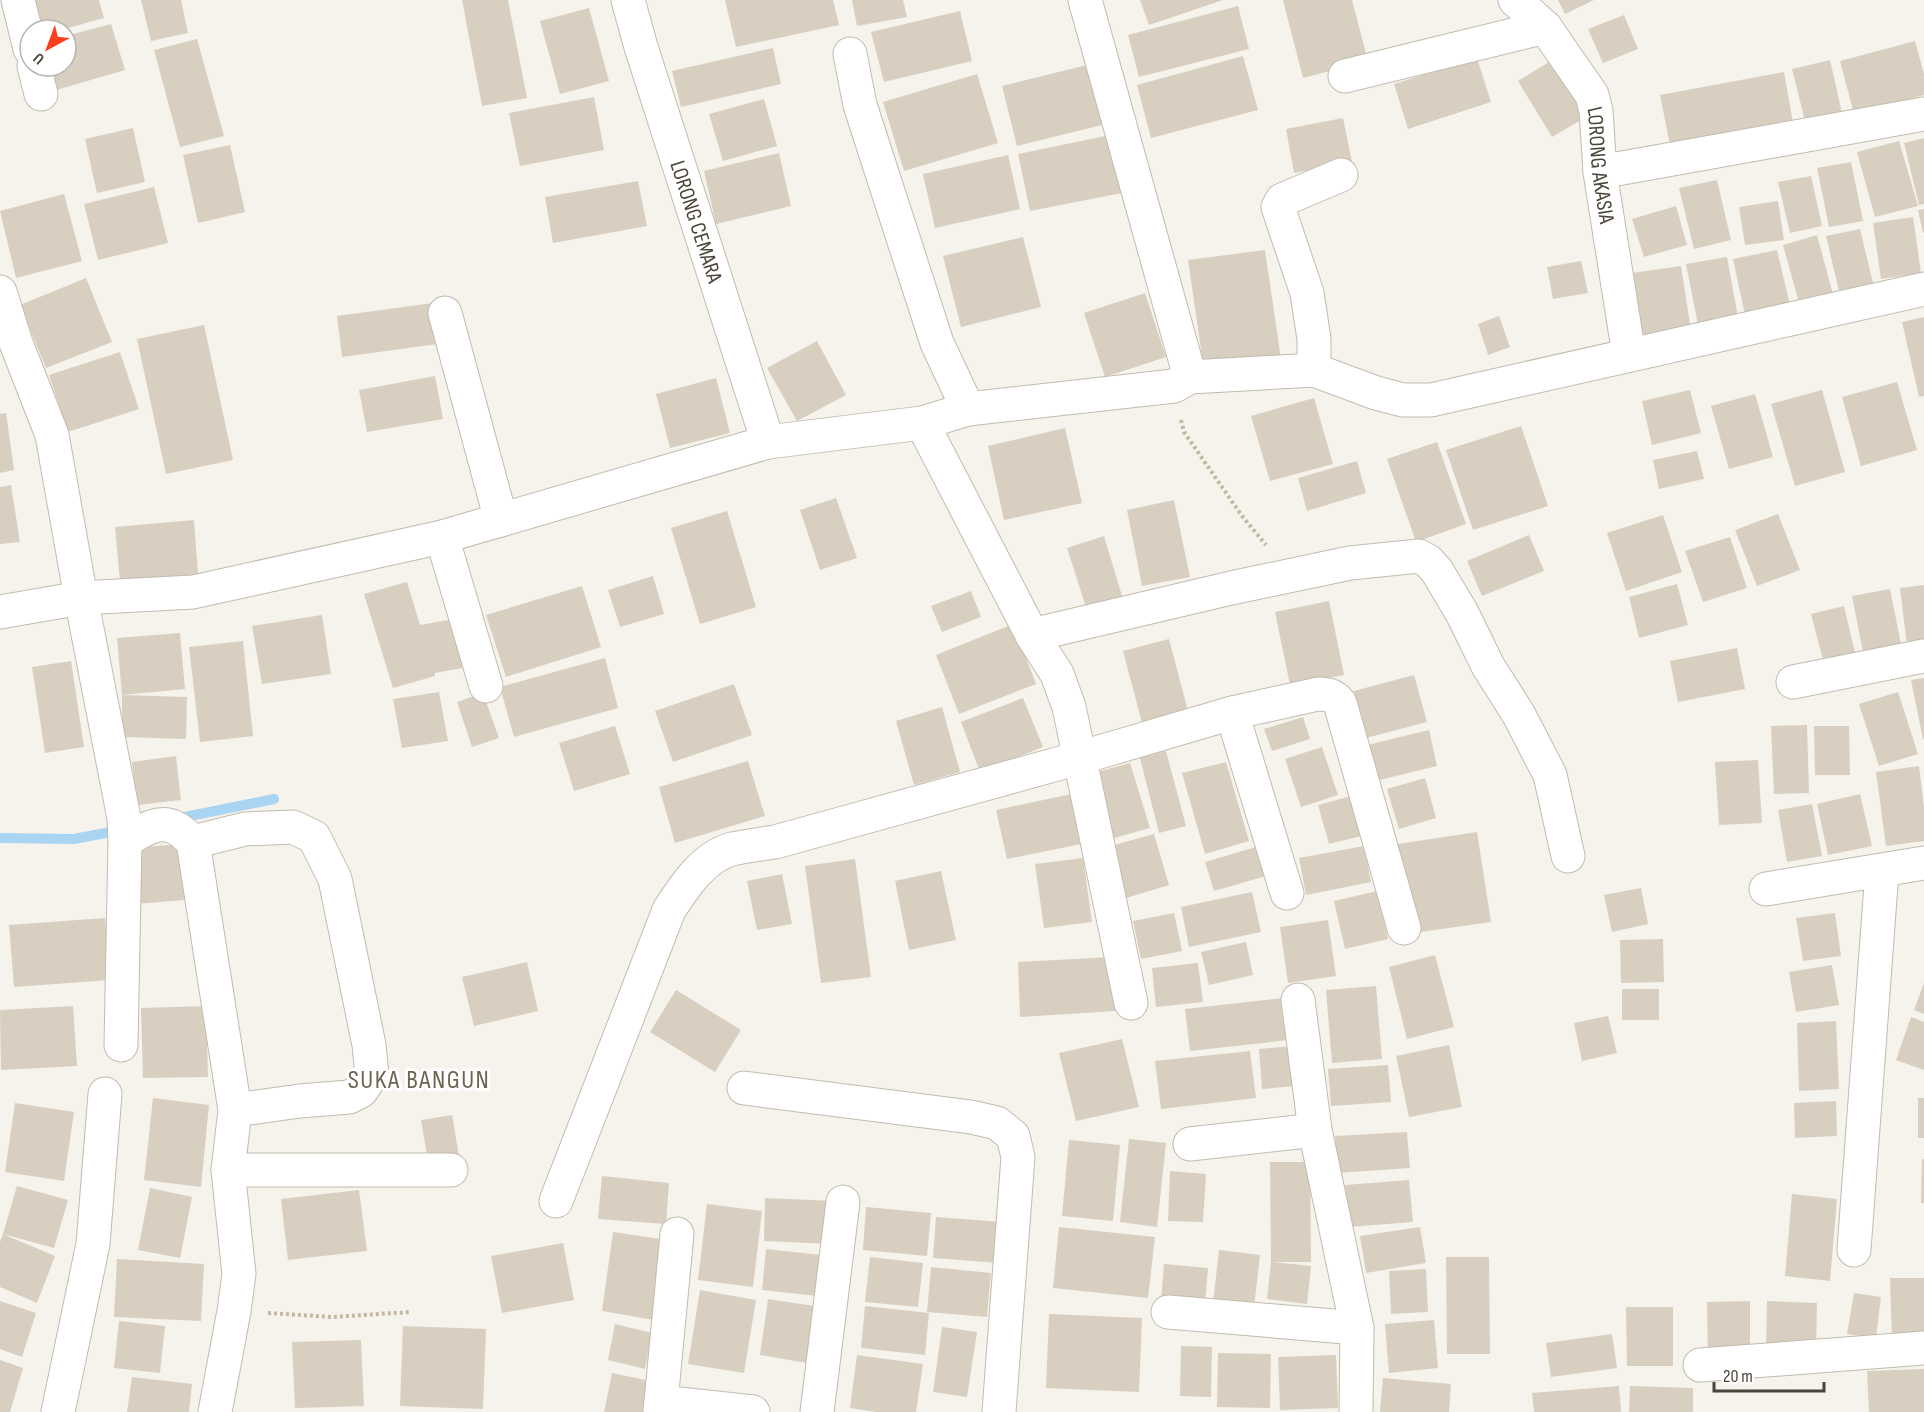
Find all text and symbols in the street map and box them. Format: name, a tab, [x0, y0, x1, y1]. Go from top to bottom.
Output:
north arrow	[18, 18, 78, 78]
text: U	[30, 48, 49, 68]
street label: LORONG AKASIA	[1580, 104, 1620, 226]
street label: LORONG CEMARA	[663, 157, 728, 287]
district label: SUKA BANGUN	[348, 1065, 490, 1096]
scale bar	[1714, 1355, 1824, 1393]
text: 20 m	[1723, 1366, 1753, 1387]

